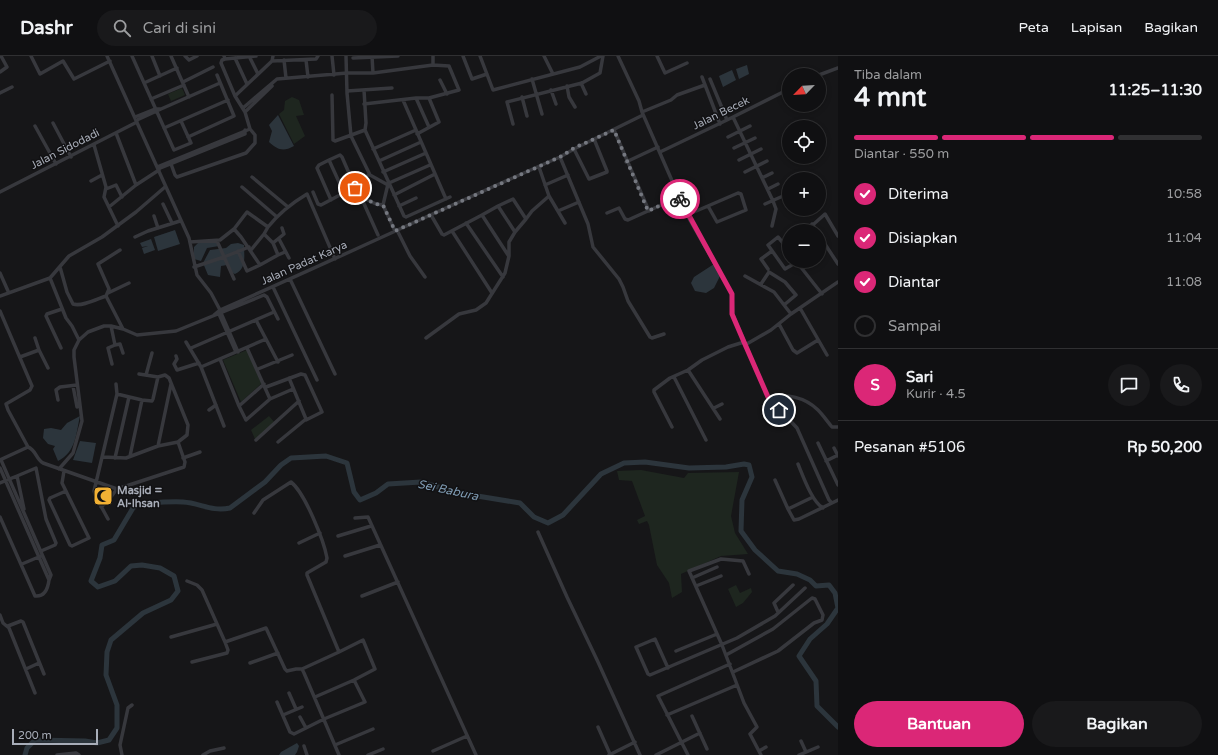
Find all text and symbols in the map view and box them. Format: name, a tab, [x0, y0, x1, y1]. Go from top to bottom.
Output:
search box	[97, 10, 377, 46]
text: Dashr	[20, 17, 73, 39]
icon: search	[111, 17, 133, 39]
text: Cari di sini	[143, 19, 216, 37]
text: Peta	[1018, 19, 1049, 36]
text: Lapisan	[1071, 19, 1122, 36]
text: Bagikan	[1144, 19, 1198, 36]
text: Tiba dalam	[854, 67, 922, 83]
north arrow	[782, 68, 826, 112]
map controls	[782, 68, 826, 268]
text: 11:25–11:30	[1109, 81, 1202, 99]
text: 4 mnt	[854, 82, 926, 113]
street label: Jalan Becek	[690, 94, 752, 132]
button: locate	[782, 120, 826, 164]
street label: Jalan Sidodadi	[28, 126, 102, 172]
text: Diantar · 550 m	[854, 146, 949, 162]
pin	[338, 171, 372, 205]
button: +	[782, 172, 826, 216]
icon: bag	[344, 177, 366, 199]
courier	[660, 179, 700, 219]
icon: check	[854, 183, 876, 205]
text: Diterima	[888, 185, 949, 203]
text: 10:58	[1166, 186, 1202, 202]
icon: bike	[669, 188, 691, 210]
button: −	[782, 224, 826, 268]
icon: check	[854, 227, 876, 249]
text: Disiapkan	[888, 229, 957, 247]
text: 11:04	[1166, 230, 1202, 246]
street label: Jalan Padat Karya	[259, 238, 349, 288]
icon: check	[854, 271, 876, 293]
text: Diantar	[888, 273, 940, 291]
text: 11:08	[1166, 274, 1202, 290]
text: Sampai	[888, 317, 941, 335]
button: chat	[1108, 364, 1150, 406]
button: phone	[1160, 364, 1202, 406]
text: Sari	[906, 368, 933, 386]
text: S	[870, 376, 880, 394]
text: Kurir · 4.5	[906, 386, 966, 402]
pin	[762, 393, 796, 427]
icon: home	[768, 399, 790, 421]
text: Pesanan #5106	[854, 438, 965, 456]
text: Rp 50,200	[1127, 438, 1202, 456]
water label: Sei Babura	[416, 477, 480, 503]
place label: Masjid = Al-Ihsan	[117, 484, 162, 510]
mosque icon: Masjid = Al-Ihsan	[92, 485, 114, 507]
button: Bantuan	[854, 701, 1024, 747]
button: Bagikan	[1032, 701, 1202, 747]
scale bar	[12, 727, 98, 746]
text: 200 m	[18, 729, 52, 742]

